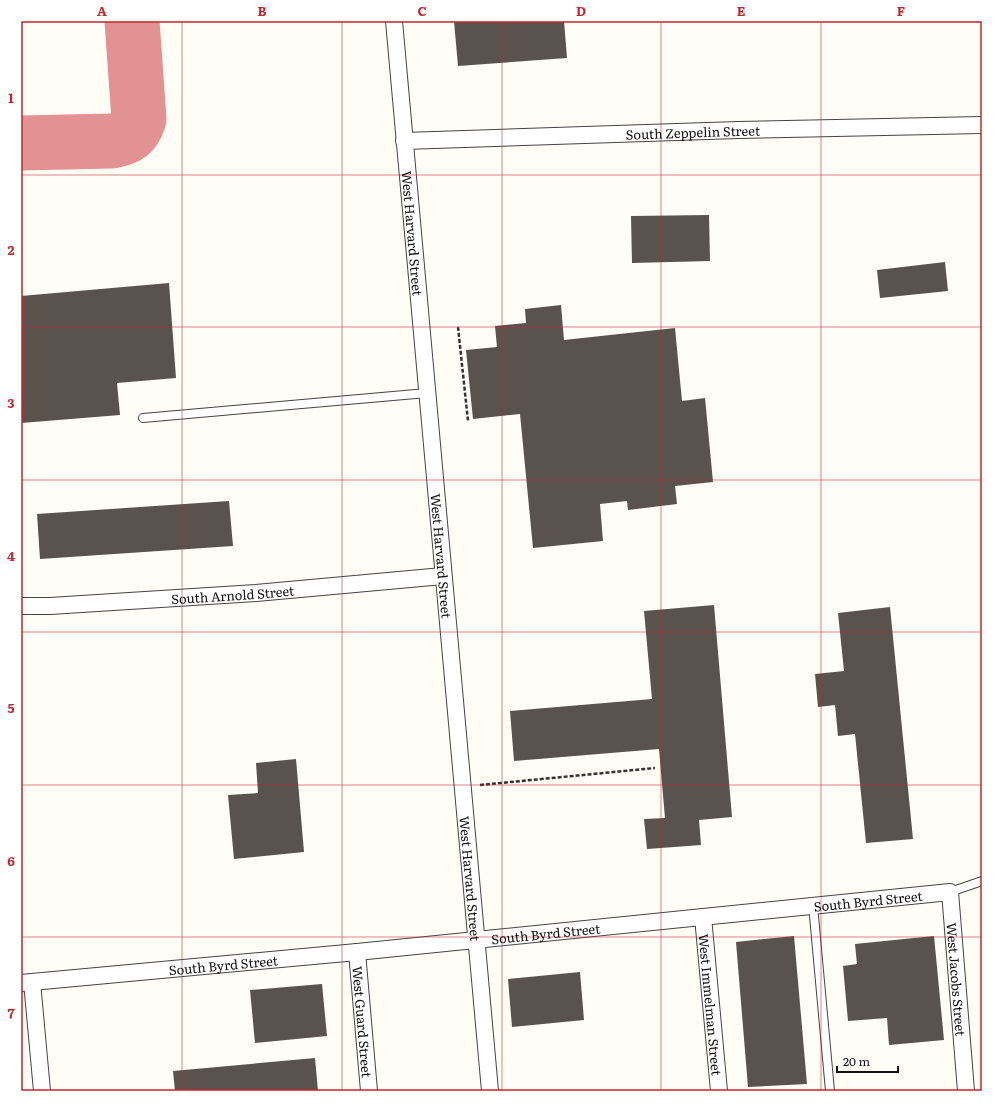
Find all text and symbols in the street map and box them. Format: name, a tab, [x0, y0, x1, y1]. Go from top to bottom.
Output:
text: A	[97, 1, 107, 20]
text: B	[258, 1, 267, 20]
text: C	[417, 1, 427, 20]
text: D	[576, 1, 586, 20]
text: E	[737, 1, 746, 20]
text: F	[897, 1, 905, 20]
text: 1	[8, 88, 14, 107]
street label: South Zeppelin Street	[625, 120, 761, 143]
street label: West Harvard Street	[398, 170, 428, 297]
text: 2	[8, 240, 15, 259]
text: 3	[7, 393, 15, 412]
street label: West Harvard Street	[427, 493, 457, 620]
text: 4	[7, 546, 15, 565]
street label: South Arnold Street	[171, 580, 296, 608]
text: 5	[7, 698, 15, 717]
street label: West Harvard Street	[456, 815, 486, 943]
text: 6	[7, 851, 15, 870]
street label: South Byrd Street	[813, 885, 924, 915]
street label: South Byrd Street	[490, 918, 602, 948]
street label: West Jacobs Street	[943, 922, 971, 1038]
street label: West Immelman Street	[695, 933, 727, 1077]
street label: South Byrd Street	[168, 950, 279, 979]
street label: West Guard Street	[349, 965, 377, 1079]
text: 7	[7, 1003, 15, 1022]
scale bar	[837, 1048, 898, 1074]
text: 20 m	[843, 1052, 870, 1070]

